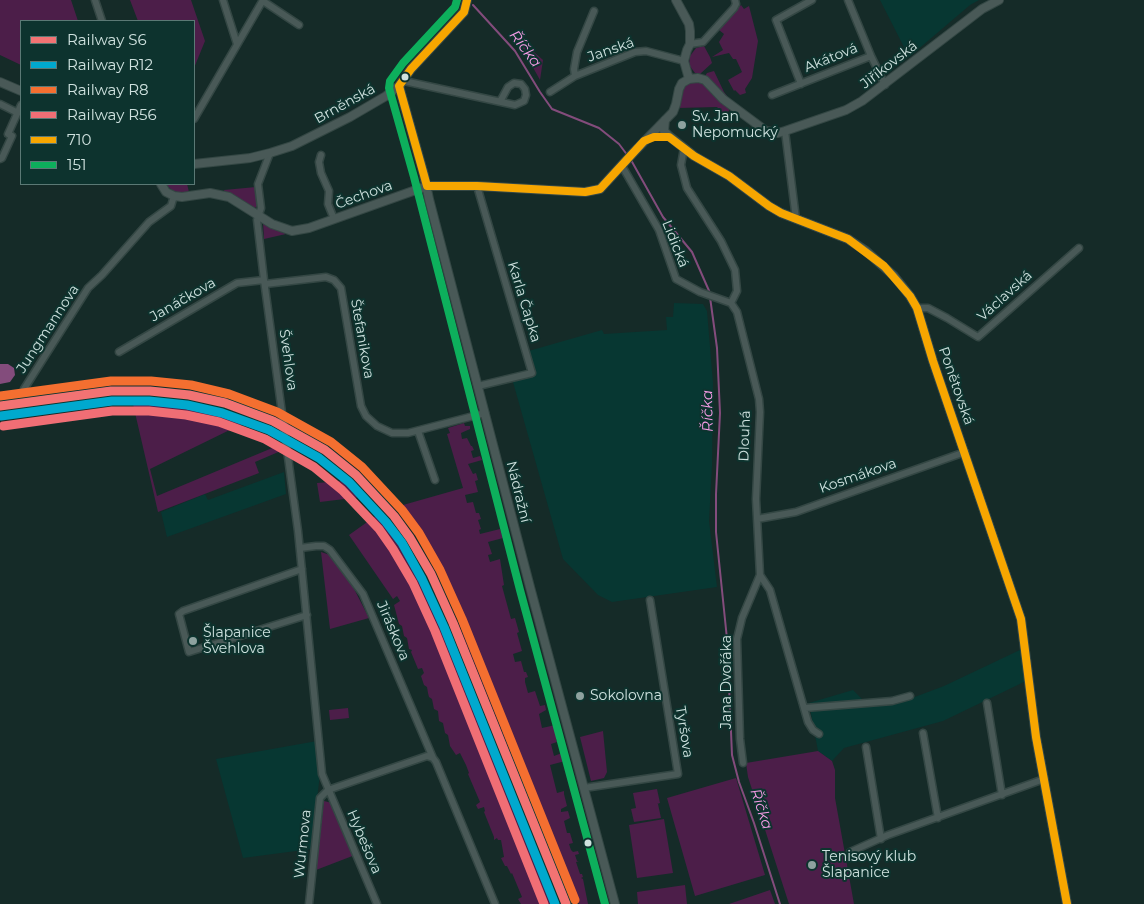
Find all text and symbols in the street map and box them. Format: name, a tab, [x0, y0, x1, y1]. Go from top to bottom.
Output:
legend	[20, 20, 195, 185]
water label: Říčka	[505, 27, 545, 71]
text: Railway S6	[67, 30, 147, 49]
street label: Janská	[586, 34, 636, 66]
street label: Jiříkovská	[857, 38, 921, 92]
street label: Akátová	[802, 40, 860, 76]
text: Railway R12	[67, 55, 153, 74]
unlabelled marker	[400, 72, 410, 82]
text: Railway R8	[67, 80, 149, 99]
street label: Brněnská	[312, 80, 378, 128]
text: Railway R56	[67, 105, 157, 124]
place label: Sv. Jan Nepomucký	[692, 109, 778, 142]
marker: Sv. Jan Nepomucký	[676, 119, 688, 131]
text: 710	[67, 130, 91, 149]
text: 151	[67, 155, 86, 174]
street label: Čechova	[333, 177, 395, 213]
street label: Lidická	[658, 218, 692, 270]
street label: Karla Čapka	[504, 260, 544, 344]
street label: Václavská	[974, 267, 1036, 325]
street label: Janáčkova	[147, 274, 219, 326]
street label: Jungmannova	[13, 282, 83, 376]
street label: Štefanikova	[347, 298, 377, 380]
street label: Švehlova	[275, 328, 301, 392]
street label: Ponětovská	[935, 345, 977, 427]
water label: Říčka	[699, 390, 717, 432]
street label: Dlouhá	[736, 410, 754, 462]
street label: Kosmákova	[817, 455, 899, 497]
street label: Nádražní	[502, 459, 534, 525]
street label: Jiráskova	[373, 599, 413, 663]
place label: Šlapanice Švehlova	[203, 625, 271, 658]
marker: Šlapanice Švehlova	[187, 635, 199, 647]
street label: Jana Dvořáka	[719, 635, 735, 729]
place label: Sokolovna	[590, 688, 662, 704]
marker: Sokolovna	[574, 690, 586, 702]
street label: Tyršova	[672, 705, 696, 759]
water label: Říčka	[746, 786, 776, 832]
street label: Hybešova	[343, 807, 385, 877]
street label: Wurmova	[291, 809, 315, 879]
unlabelled marker	[583, 838, 593, 848]
place label: Tenisový klub Šlapanice	[822, 849, 916, 882]
marker: Tenisový klub Šlapanice	[806, 859, 818, 871]

